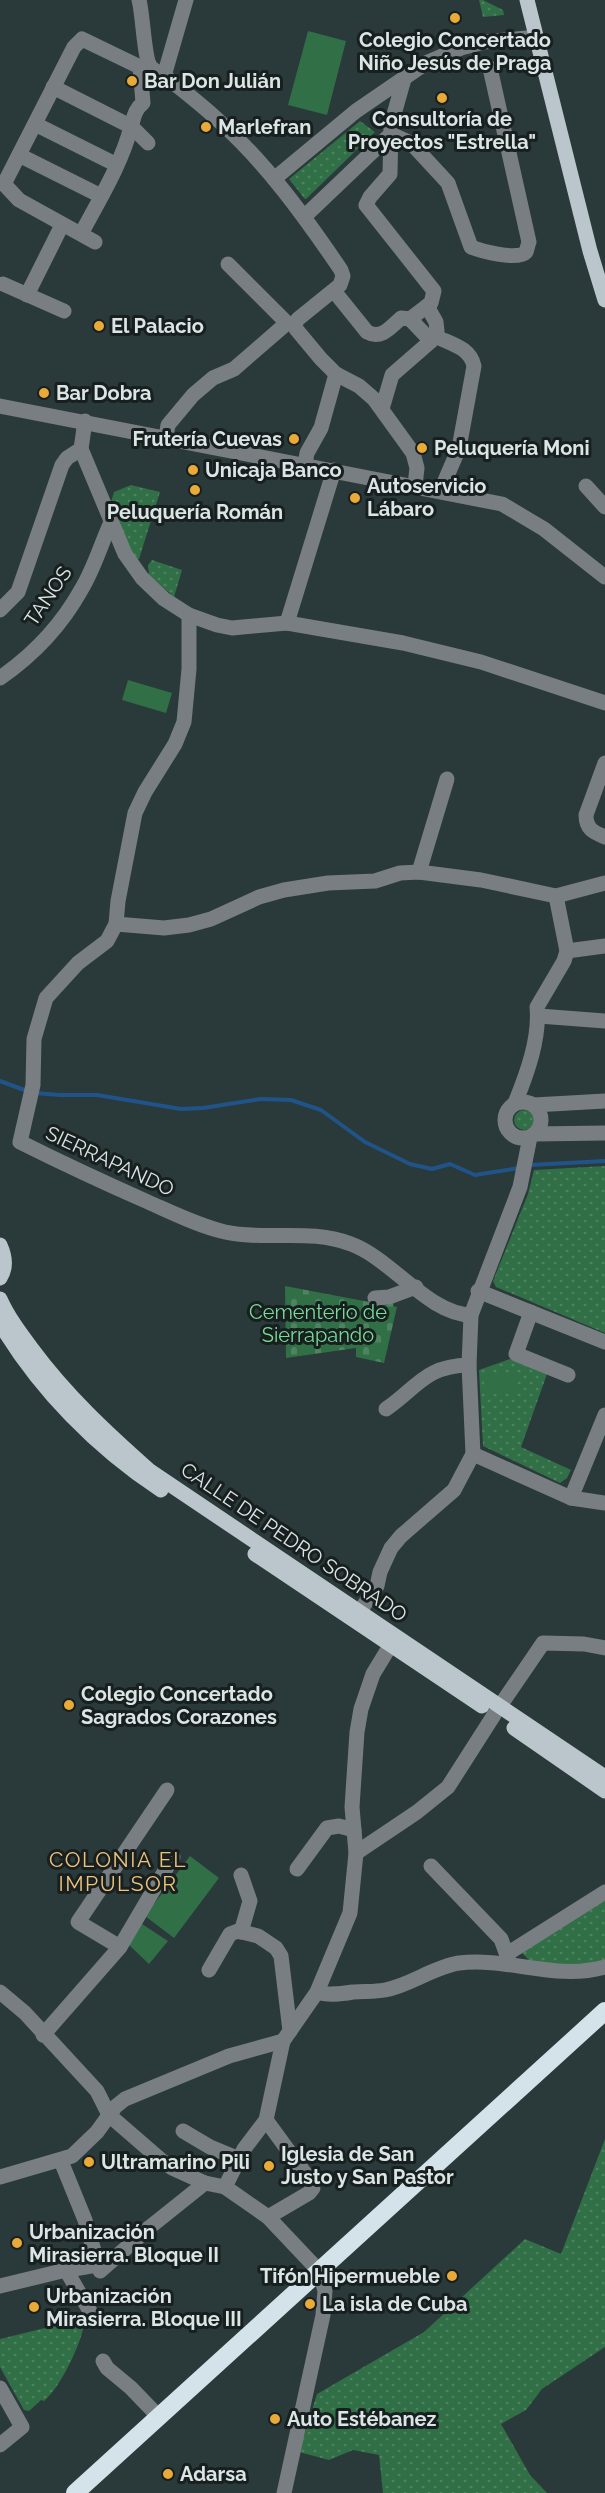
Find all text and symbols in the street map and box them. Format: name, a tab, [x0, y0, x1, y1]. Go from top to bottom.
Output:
marker: Colegio Concertado Niño Jesús de Praga	[448, 11, 462, 25]
place label: Colegio Concertado Niño Jesús de Praga	[359, 28, 551, 75]
place label: Bar Don Julián	[144, 69, 281, 93]
marker: Bar Don Julián	[125, 74, 139, 88]
marker: Consultoría de Proyectos "Estrella"	[435, 91, 449, 105]
place label: Consultoría de Proyectos "Estrella"	[348, 107, 536, 154]
place label: Marlefran	[218, 115, 311, 139]
marker: Marlefran	[199, 120, 213, 134]
place label: El Palacio	[111, 314, 204, 338]
marker: El Palacio	[92, 319, 106, 333]
place label: Bar Dobra	[56, 381, 151, 405]
marker: Bar Dobra	[37, 386, 51, 400]
place label: Frutería Cuevas	[132, 427, 282, 451]
marker: Frutería Cuevas	[287, 432, 301, 446]
place label: Peluquería Moni	[434, 436, 589, 460]
marker: Peluquería Moni	[415, 441, 429, 455]
place label: Unicaja Banco	[205, 458, 342, 482]
marker: Unicaja Banco	[186, 463, 200, 477]
place label: Autoservicio Lábaro	[367, 474, 486, 521]
marker: Peluquería Román	[188, 483, 202, 497]
marker: Autoservicio Lábaro	[348, 491, 362, 505]
place label: Peluquería Román	[107, 500, 283, 524]
street label: TANOS	[19, 562, 77, 630]
street label: SIERRAPANDO	[42, 1121, 178, 1201]
park label: Cementerio de Sierrapando	[249, 1300, 387, 1347]
street label: CALLE DE PEDRO SOBRADO	[176, 1457, 412, 1627]
place label: Colegio Concertado Sagrados Corazones	[81, 1682, 277, 1729]
marker: Colegio Concertado Sagrados Corazones	[62, 1698, 76, 1712]
district label: COLONIA EL IMPULSOR	[49, 1847, 187, 1896]
place label: Iglesia de San Justo y San Pastor	[281, 2142, 454, 2189]
place label: Ultramarino Pili	[101, 2150, 250, 2174]
marker: Ultramarino Pili	[82, 2155, 96, 2169]
marker: Iglesia de San Justo y San Pastor	[262, 2159, 276, 2173]
place label: Urbanización Mirasierra. Bloque II	[29, 2220, 219, 2267]
marker: Urbanización Mirasierra. Bloque II	[10, 2236, 24, 2250]
place label: Tifón Hipermueble	[260, 2264, 440, 2288]
marker: Tifón Hipermueble	[445, 2269, 459, 2283]
place label: Urbanización Mirasierra. Bloque III	[46, 2284, 242, 2331]
place label: La isla de Cuba	[322, 2292, 467, 2316]
marker: La isla de Cuba	[303, 2297, 317, 2311]
marker: Urbanización Mirasierra. Bloque III	[27, 2300, 41, 2314]
place label: Auto Estébanez	[287, 2407, 436, 2431]
marker: Auto Estébanez	[268, 2412, 282, 2426]
place label: Adarsa	[180, 2462, 247, 2486]
marker: Adarsa	[161, 2467, 175, 2481]

